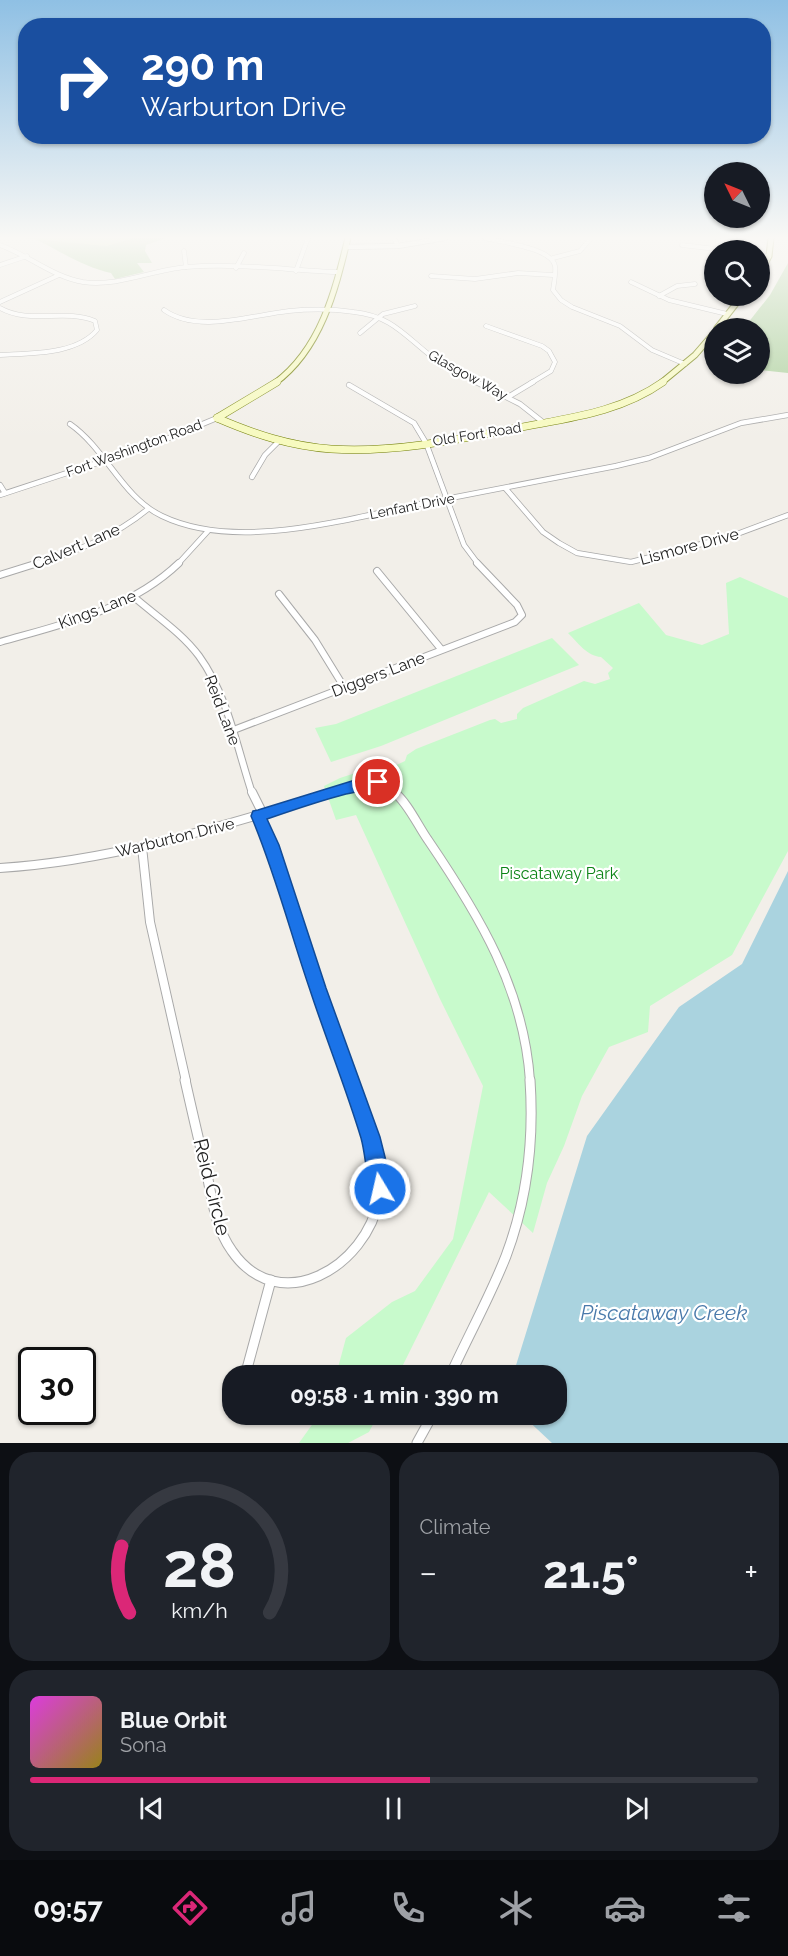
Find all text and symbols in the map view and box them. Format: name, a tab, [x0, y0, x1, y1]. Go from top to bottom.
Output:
text: 290 m	[141, 41, 264, 90]
icon: right	[42, 42, 120, 120]
text: Warburton Drive	[141, 91, 346, 122]
north arrow	[704, 162, 770, 228]
map controls	[704, 162, 770, 384]
button: search	[704, 240, 770, 306]
button: layers	[704, 318, 770, 384]
street label: Glasgow Way	[426, 347, 511, 404]
street label: Fort Washington Road	[64, 416, 204, 480]
street label: Old Fort Road	[432, 419, 522, 449]
street label: Lenfant Drive	[368, 490, 456, 522]
street label: Calvert Lane	[30, 520, 123, 573]
street label: Lismore Drive	[638, 524, 741, 569]
street label: Kings Lane	[56, 586, 139, 633]
street label: Diggers Lane	[329, 648, 427, 701]
street label: Reid Lane	[200, 672, 245, 748]
pin	[352, 756, 403, 807]
icon: arrive	[361, 765, 394, 798]
street label: Warburton Drive	[114, 814, 236, 861]
park label: Piscataway Park	[500, 864, 619, 883]
street label: Reid Circle	[188, 1136, 236, 1238]
position arrow	[348, 1157, 412, 1221]
water label: Piscataway Creek	[580, 1300, 748, 1325]
speed limit sign: 30	[18, 1347, 96, 1425]
text: 09:58 · 1 min · 390 m	[290, 1382, 499, 1408]
text: Climate	[420, 1515, 491, 1539]
text: 28	[163, 1528, 236, 1602]
text: 21.5°	[543, 1546, 639, 1599]
text: −	[420, 1553, 437, 1592]
text: +	[744, 1553, 758, 1592]
text: km/h	[171, 1599, 228, 1624]
text: Blue Orbit	[120, 1707, 227, 1733]
text: Sona	[120, 1733, 167, 1757]
icon: previous	[135, 1792, 168, 1825]
icon: pause	[377, 1792, 410, 1825]
icon: next	[620, 1792, 653, 1825]
icon: directions	[169, 1887, 211, 1929]
icon: music	[278, 1887, 320, 1929]
icon: phone	[387, 1887, 429, 1929]
icon: climate	[495, 1887, 537, 1929]
icon: car	[604, 1887, 646, 1929]
icon: filters	[713, 1887, 755, 1929]
text: 09:57	[33, 1893, 103, 1924]

